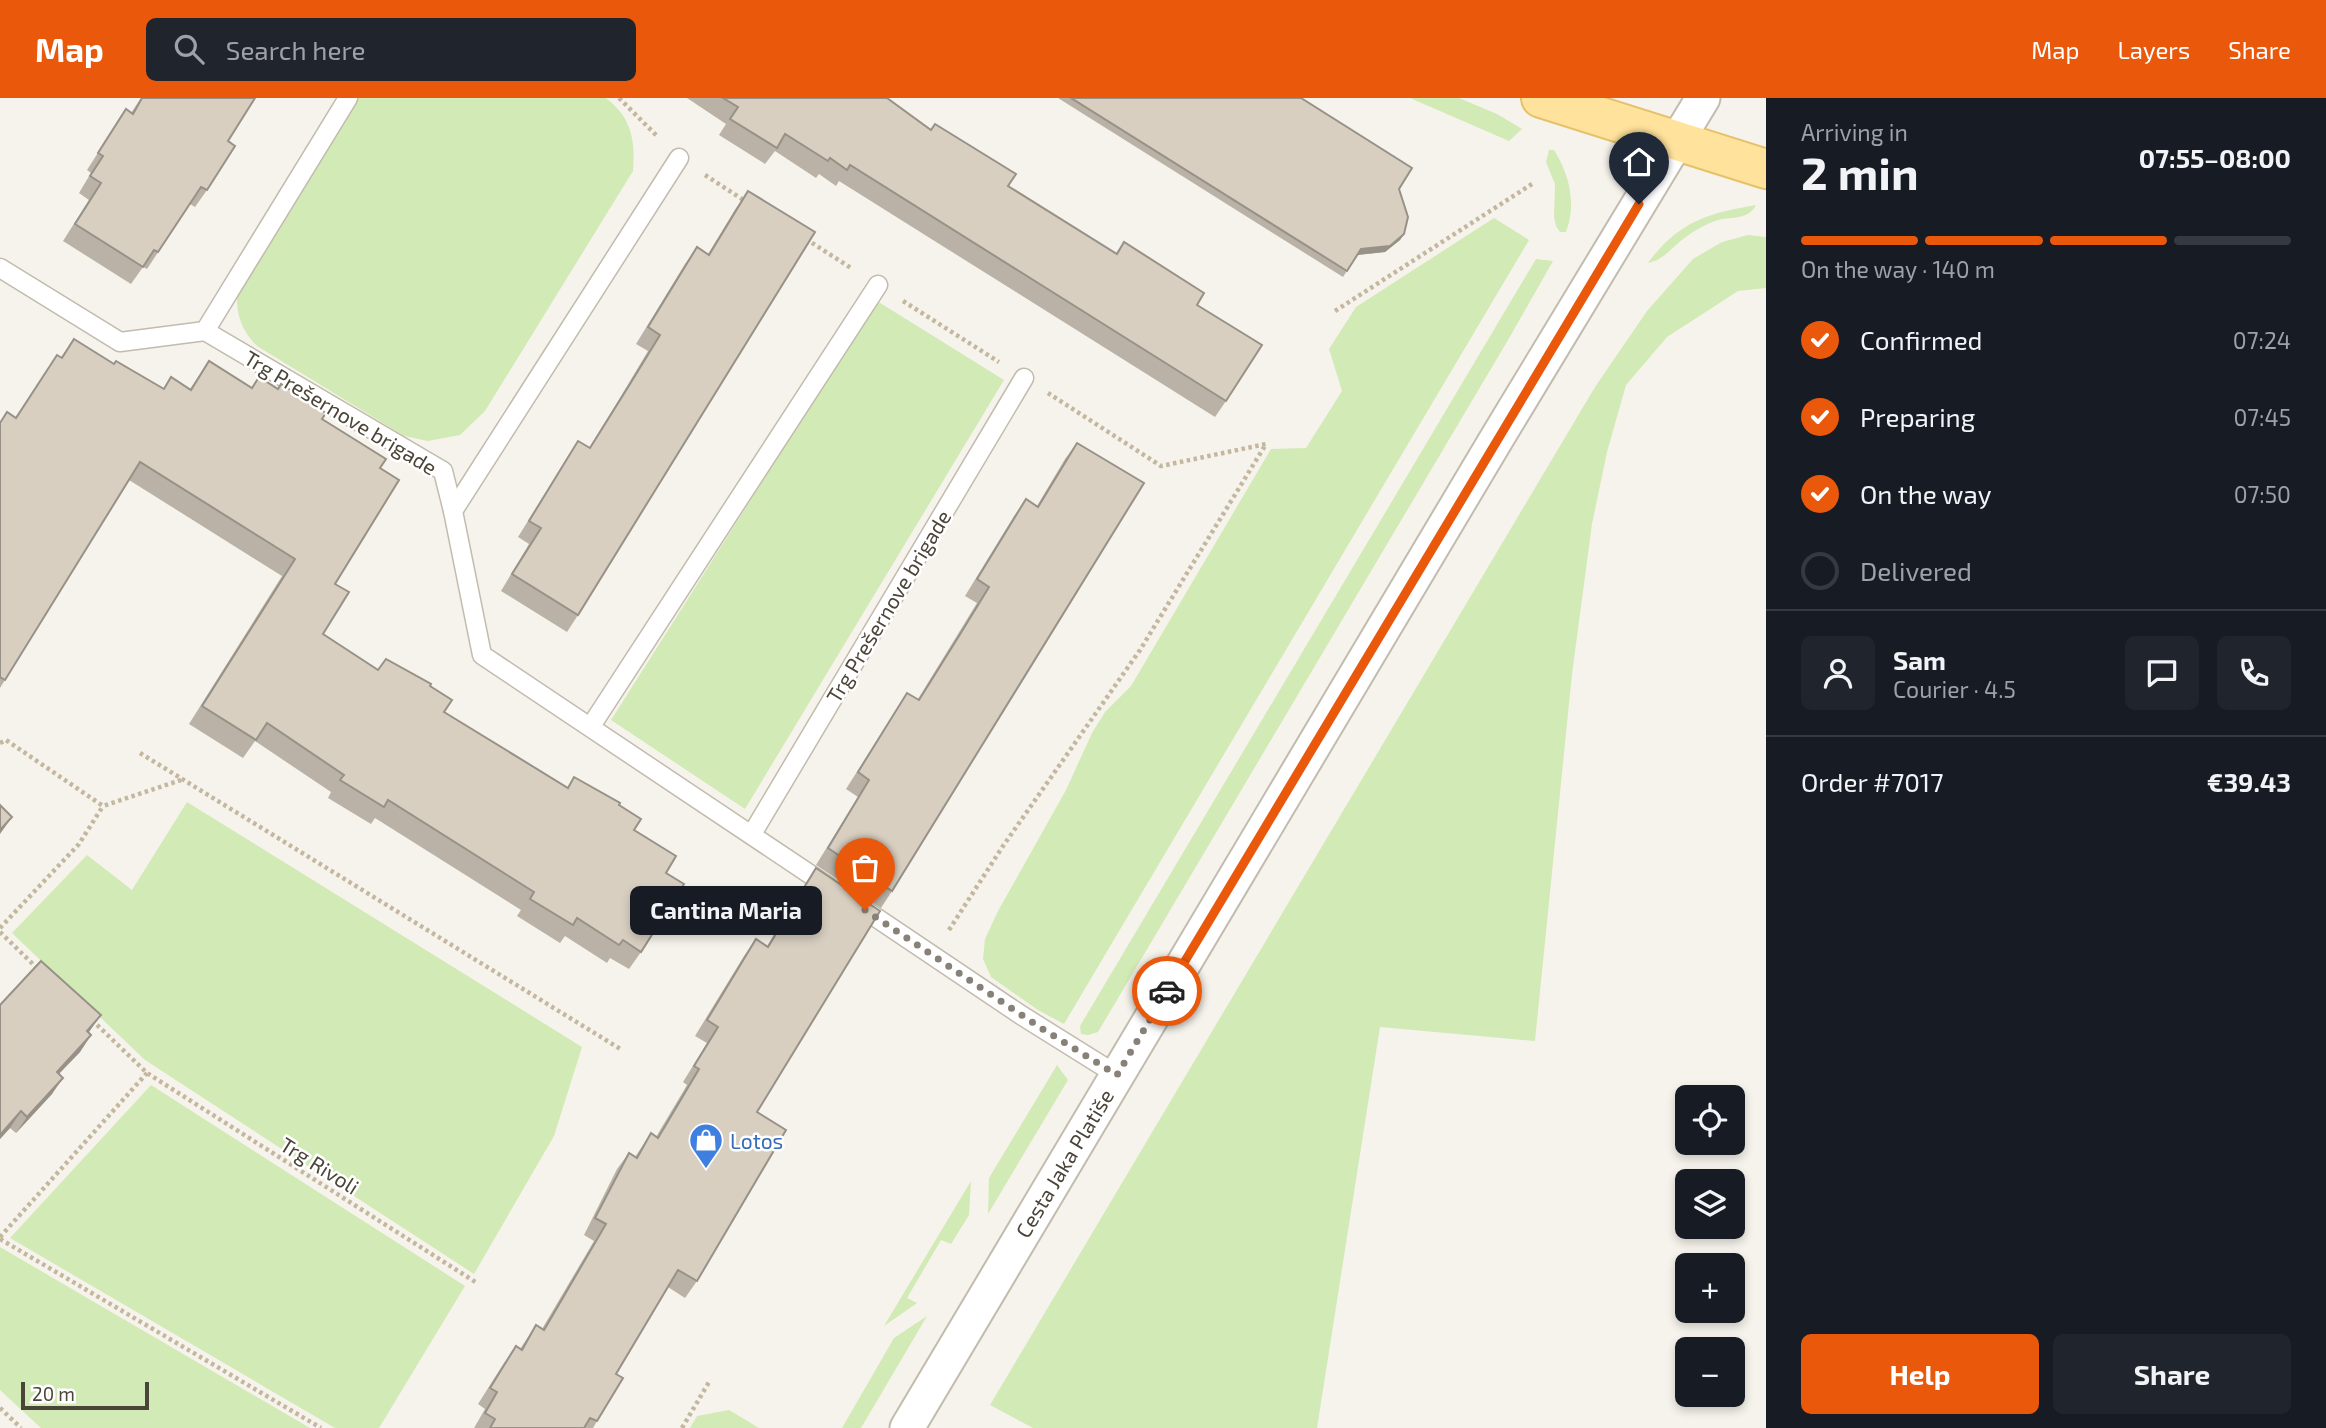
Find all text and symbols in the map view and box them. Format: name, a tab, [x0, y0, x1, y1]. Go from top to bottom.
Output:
search box	[146, 18, 636, 81]
text: Map	[35, 29, 104, 69]
icon: search	[170, 30, 208, 68]
text: Search here	[226, 34, 365, 65]
text: Map	[2031, 35, 2079, 64]
text: Layers	[2117, 35, 2190, 64]
text: Share	[2228, 35, 2291, 64]
text: Arriving in	[1801, 118, 1908, 146]
pin	[1609, 132, 1669, 204]
text: 07:55–08:00	[2139, 142, 2291, 173]
icon: home	[1620, 143, 1658, 181]
text: 2 min	[1801, 144, 1919, 199]
text: On the way · 140 m	[1801, 255, 1995, 283]
icon: check	[1801, 321, 1839, 359]
text: Confirmed	[1860, 324, 1983, 355]
text: 07:24	[2233, 326, 2291, 354]
street label: Trg Prešernove brigade	[240, 345, 442, 479]
icon: check	[1801, 398, 1839, 436]
text: Preparing	[1860, 401, 1975, 432]
text: 07:45	[2233, 403, 2291, 431]
icon: check	[1801, 475, 1839, 513]
text: On the way	[1860, 478, 1991, 509]
text: 07:50	[2234, 480, 2291, 508]
street label: Trg Prešernove brigade	[821, 505, 955, 707]
text: Delivered	[1860, 555, 1972, 586]
button: person	[1801, 636, 1875, 710]
button: chat	[2125, 636, 2199, 710]
button: phone	[2217, 636, 2291, 710]
text: Sam	[1893, 644, 1946, 675]
text: Courier · 4.5	[1893, 675, 2016, 703]
text: Order #7017	[1801, 766, 1944, 797]
text: €39.43	[2207, 766, 2291, 797]
pin	[835, 838, 895, 910]
icon: bag	[846, 849, 884, 887]
callout: Cantina Maria	[630, 886, 823, 934]
text: Cantina Maria	[650, 896, 802, 924]
courier	[1132, 956, 1202, 1026]
icon: car	[1148, 972, 1186, 1010]
street label: Cesta Jaka Platiše	[1010, 1084, 1118, 1242]
map controls	[1675, 1085, 1745, 1407]
button: locate	[1675, 1085, 1745, 1155]
shop icon: Lotos	[687, 1121, 725, 1170]
place label: Lotos	[730, 1128, 783, 1153]
street label: Trg Rivoli	[276, 1131, 364, 1199]
button: layers	[1675, 1169, 1745, 1239]
button: +	[1675, 1253, 1745, 1323]
button: Help	[1801, 1334, 2039, 1414]
button: Share	[2053, 1334, 2291, 1414]
button: −	[1675, 1337, 1745, 1407]
scale bar	[21, 1379, 149, 1411]
text: 20 m	[32, 1382, 75, 1405]

